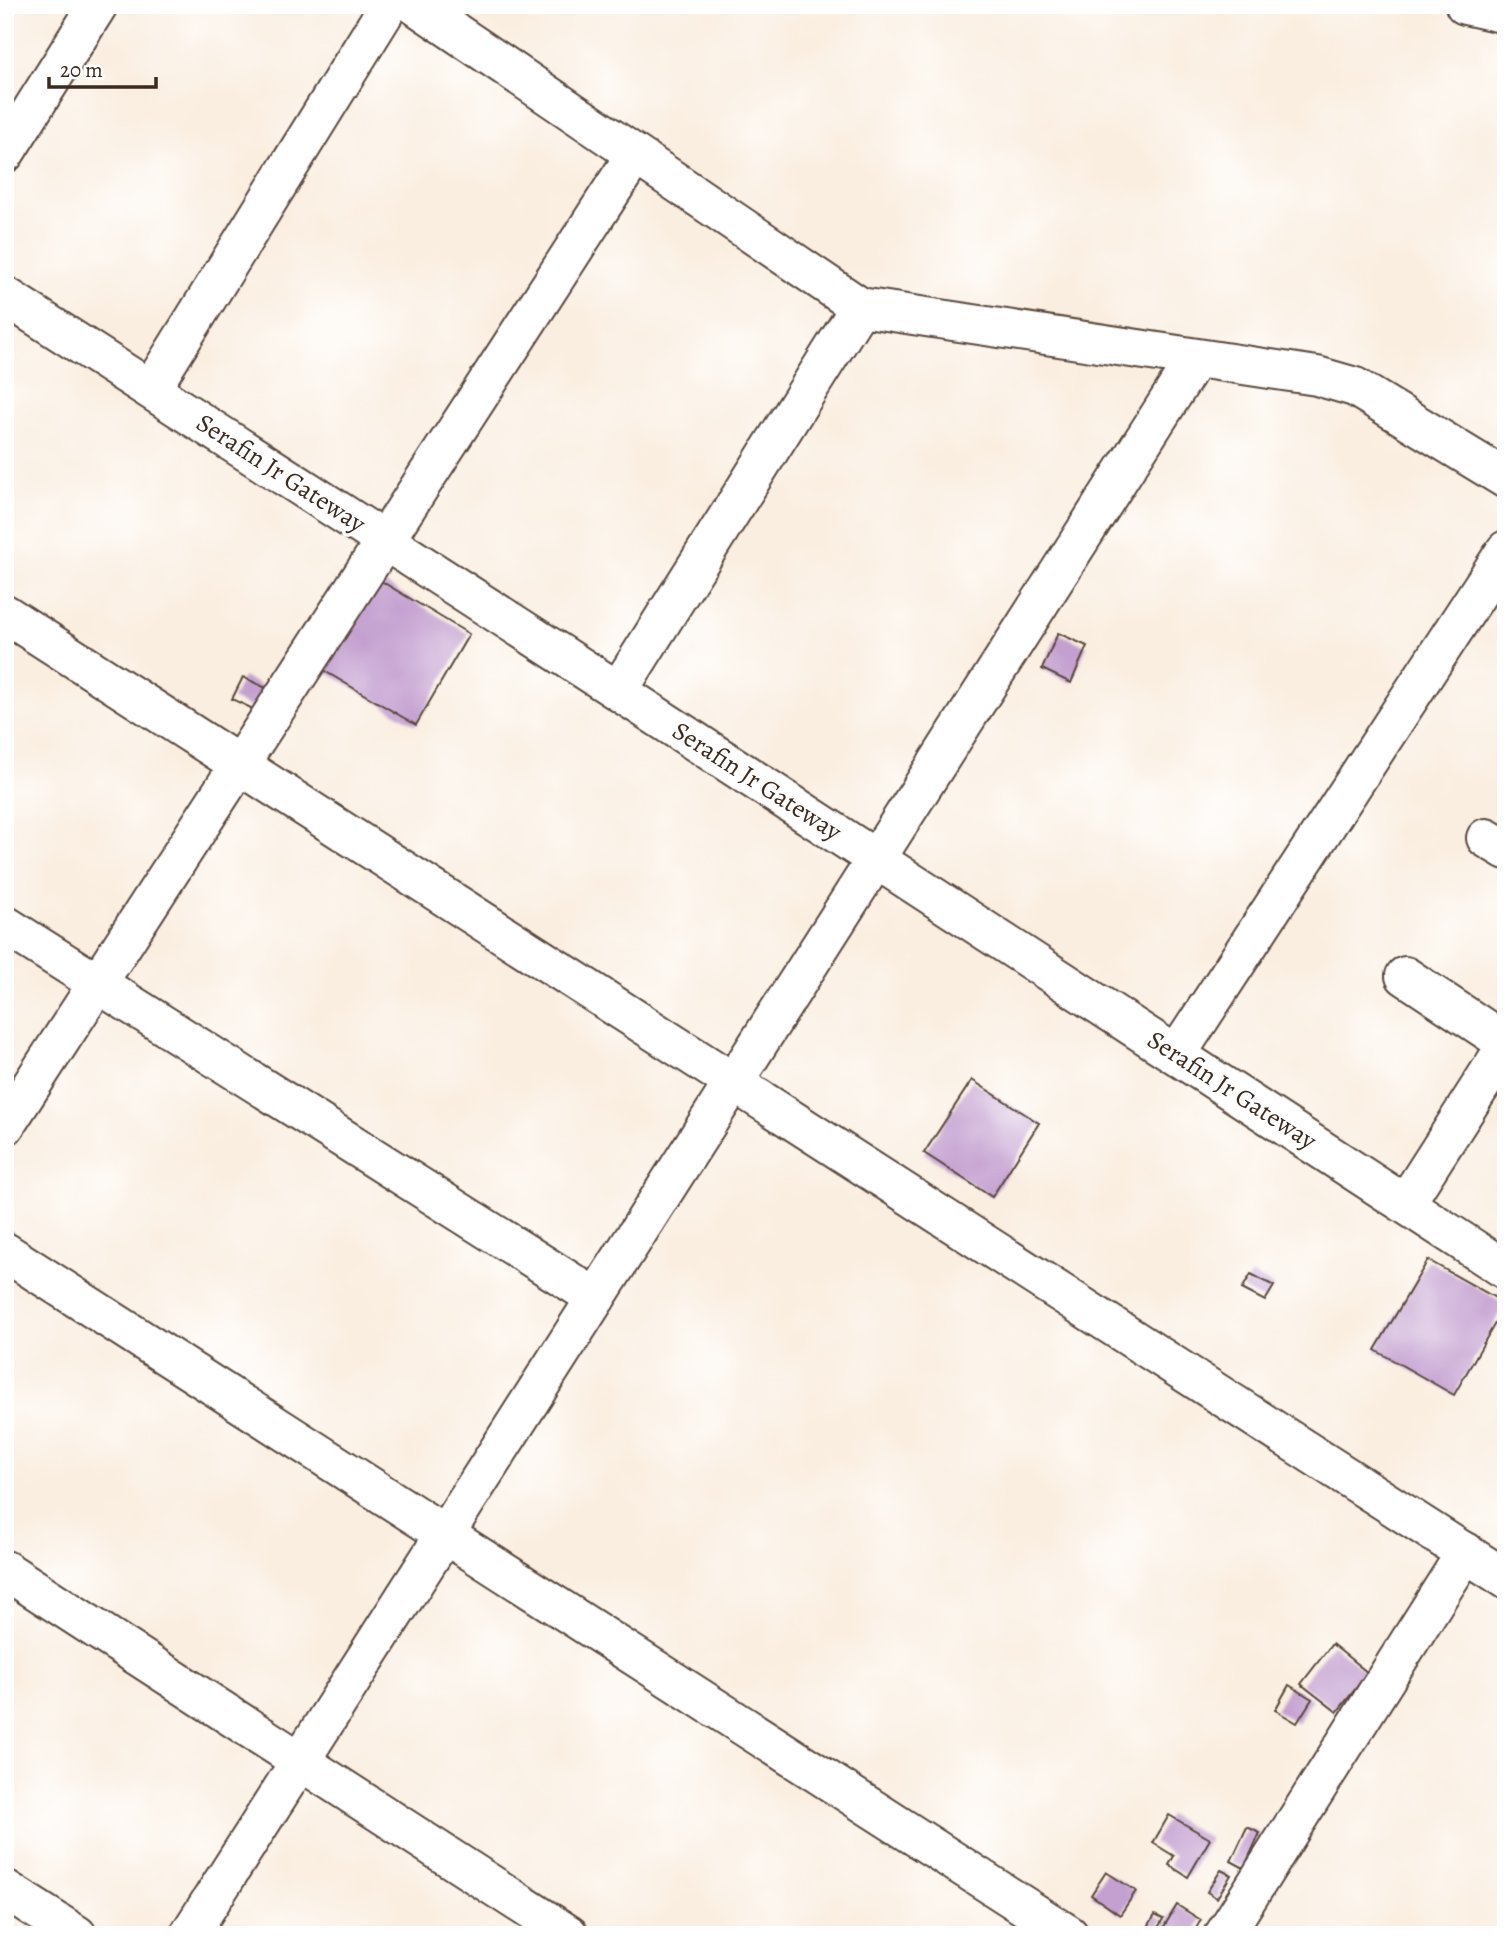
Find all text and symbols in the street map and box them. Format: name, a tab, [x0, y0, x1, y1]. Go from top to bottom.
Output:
scale bar	[49, 46, 156, 90]
text: 20 m	[60, 56, 103, 84]
street label: Serafin Jr Gateway	[190, 405, 373, 541]
street label: Serafin Jr Gateway	[666, 713, 849, 849]
street label: Serafin Jr Gateway	[1141, 1022, 1324, 1158]

